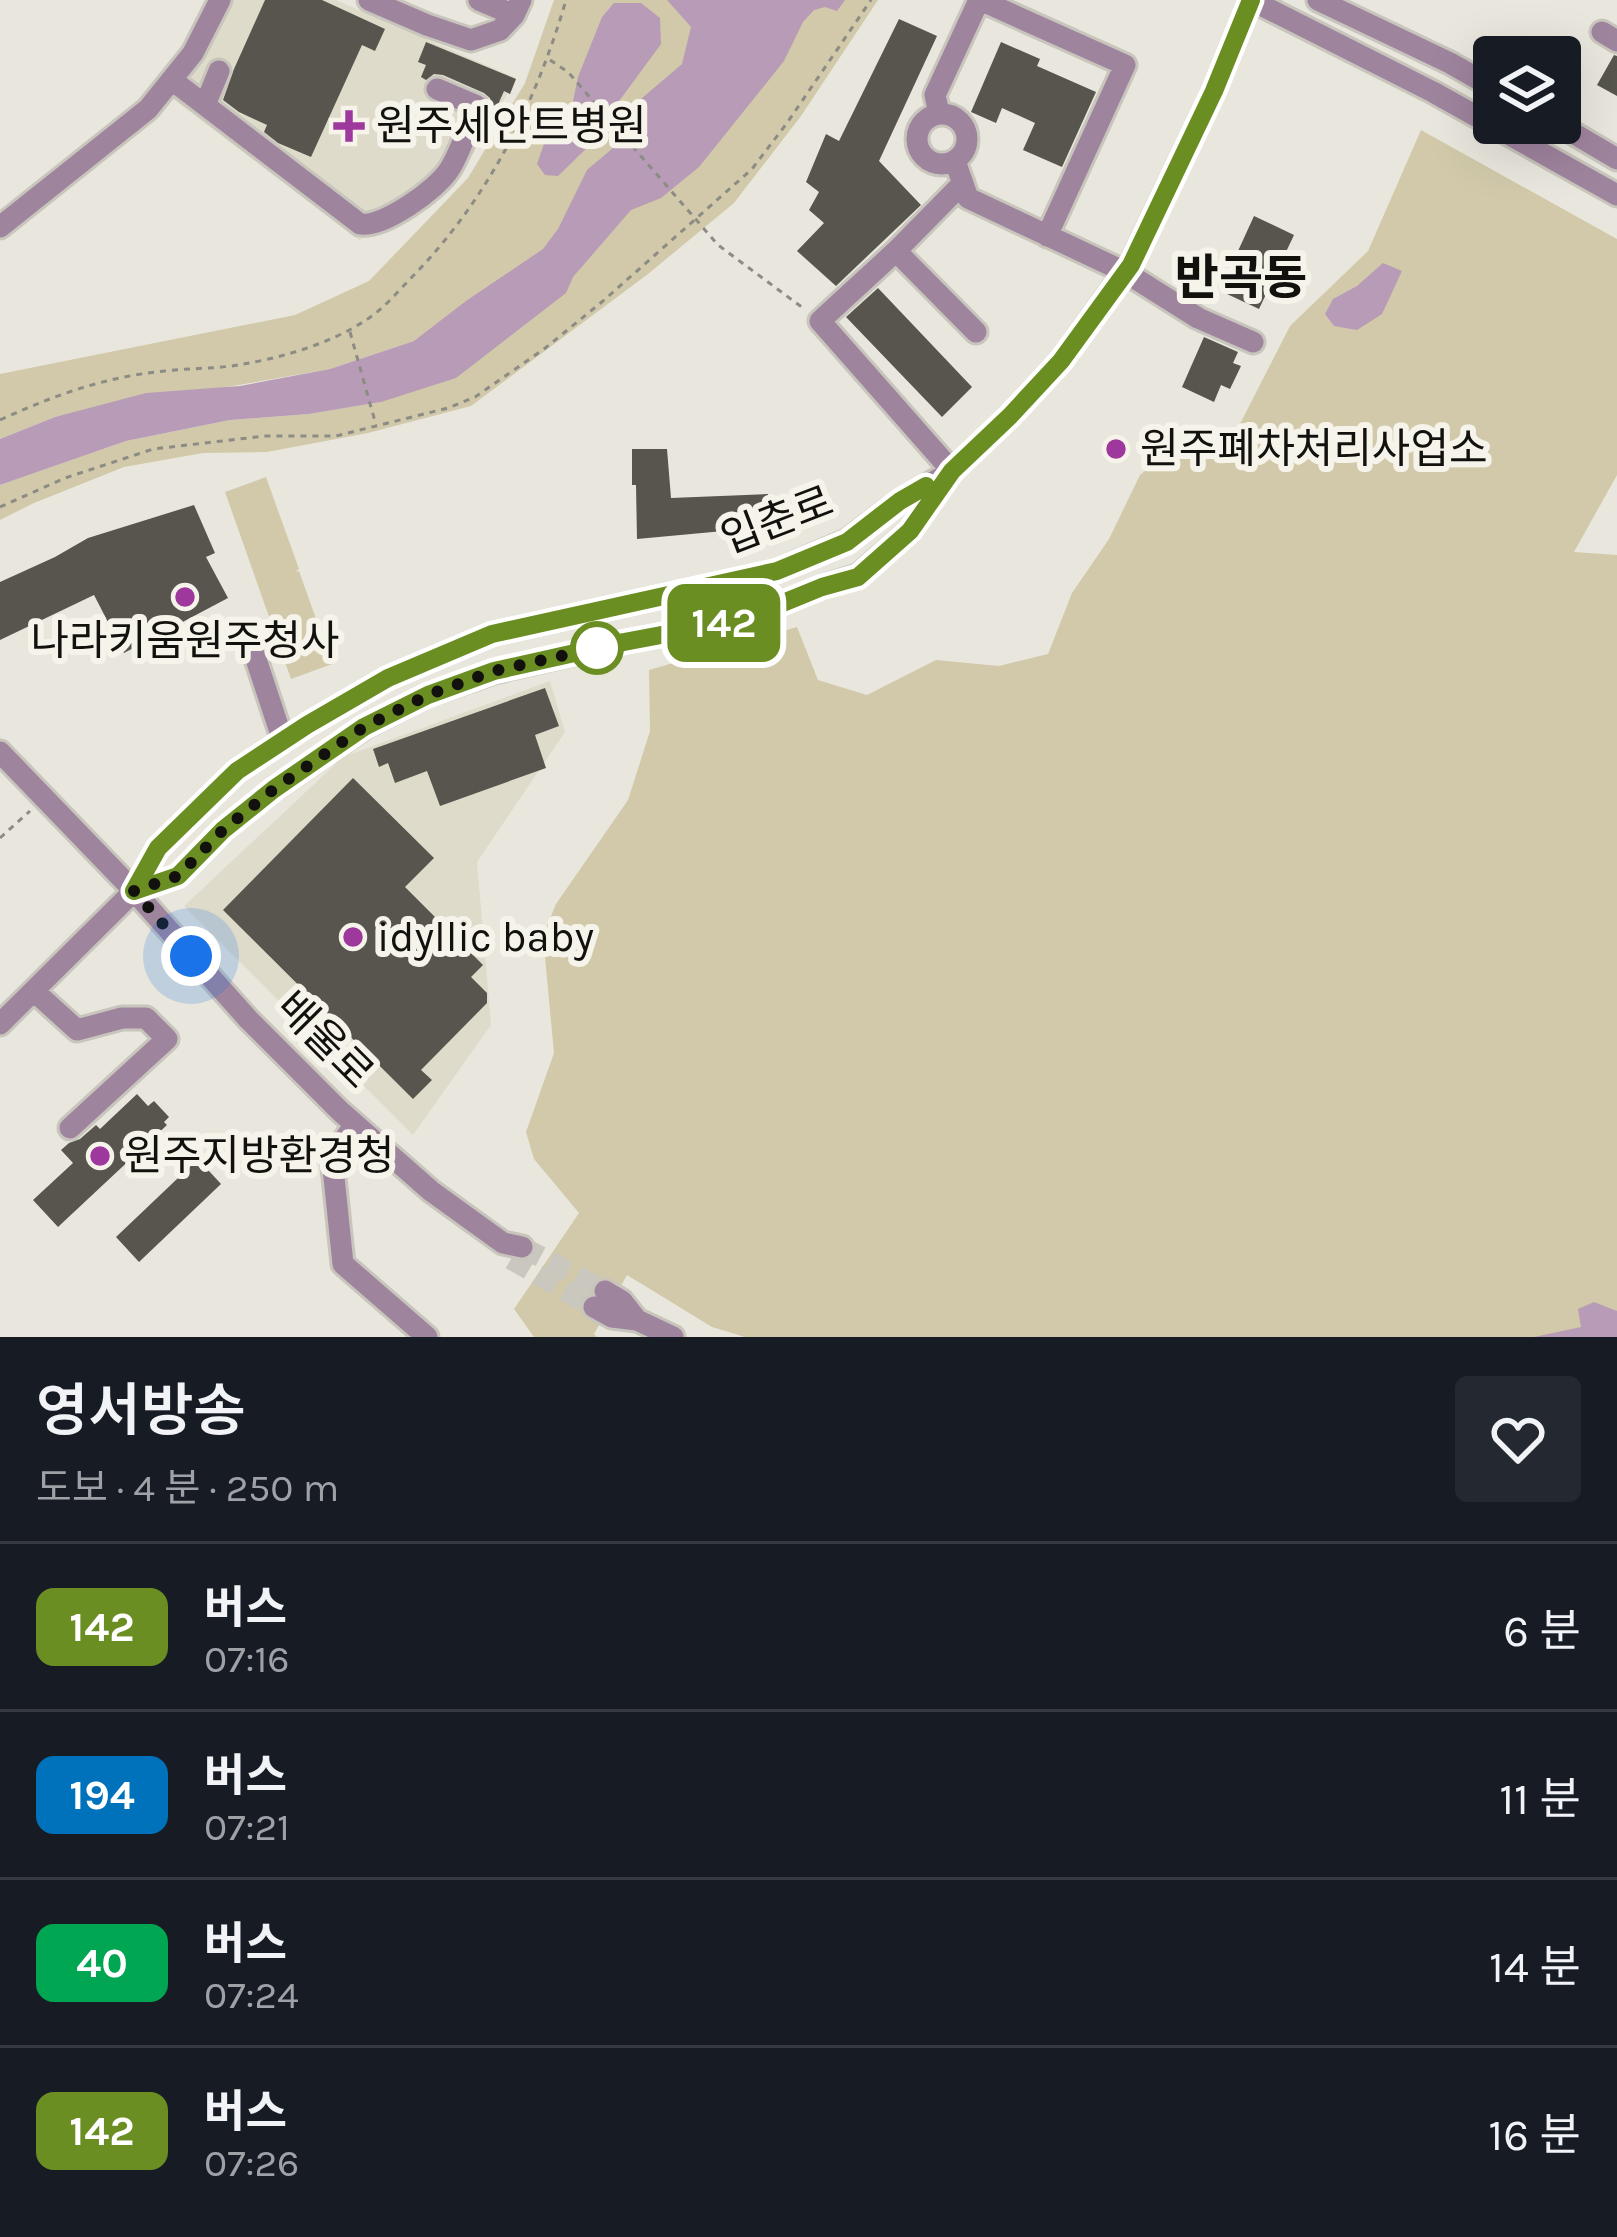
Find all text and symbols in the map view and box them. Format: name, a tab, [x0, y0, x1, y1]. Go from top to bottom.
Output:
map controls	[1473, 36, 1581, 144]
button: layers	[1473, 36, 1581, 144]
place label: 원주세안트병원	[376, 101, 646, 151]
marker: 원주세안트병원	[333, 110, 365, 142]
district label: 반곡동	[1175, 250, 1307, 306]
place label: 원주폐차처리사업소	[1140, 424, 1488, 474]
marker: 원주폐차처리사업소	[1103, 436, 1129, 462]
street label: 입춘로	[714, 476, 840, 564]
marker: 나라키움원주청사	[172, 584, 198, 610]
line badge: 142	[655, 584, 793, 662]
text: 142	[691, 598, 757, 648]
place label: 나라키움원주청사	[30, 616, 340, 666]
unlabelled marker	[572, 623, 622, 673]
place label: idyllic baby	[377, 912, 594, 962]
marker: idyllic baby	[340, 924, 366, 950]
your location	[161, 926, 221, 986]
street label: 배울로	[266, 981, 384, 1099]
place label: 원주지방환경청	[124, 1131, 394, 1181]
marker: 원주지방환경청	[87, 1143, 113, 1169]
button: heart	[1455, 1376, 1581, 1502]
text: 영서방송	[36, 1378, 246, 1444]
text: 도보 · 4 분 · 250 m	[36, 1465, 339, 1511]
text: 버스	[204, 1582, 287, 1634]
text: 142	[69, 1602, 135, 1652]
text: 6 분	[1503, 1605, 1581, 1657]
text: 07:16	[204, 1636, 290, 1682]
text: 버스	[204, 1750, 287, 1802]
text: 194	[69, 1770, 135, 1820]
text: 11 분	[1499, 1773, 1581, 1825]
text: 07:21	[204, 1804, 290, 1850]
text: 버스	[204, 1918, 287, 1970]
text: 40	[76, 1938, 128, 1988]
text: 14 분	[1489, 1941, 1581, 1993]
text: 07:24	[204, 1972, 299, 2018]
text: 버스	[204, 2086, 287, 2138]
text: 142	[69, 2106, 135, 2156]
text: 16 분	[1488, 2109, 1581, 2161]
text: 07:26	[204, 2140, 299, 2186]

